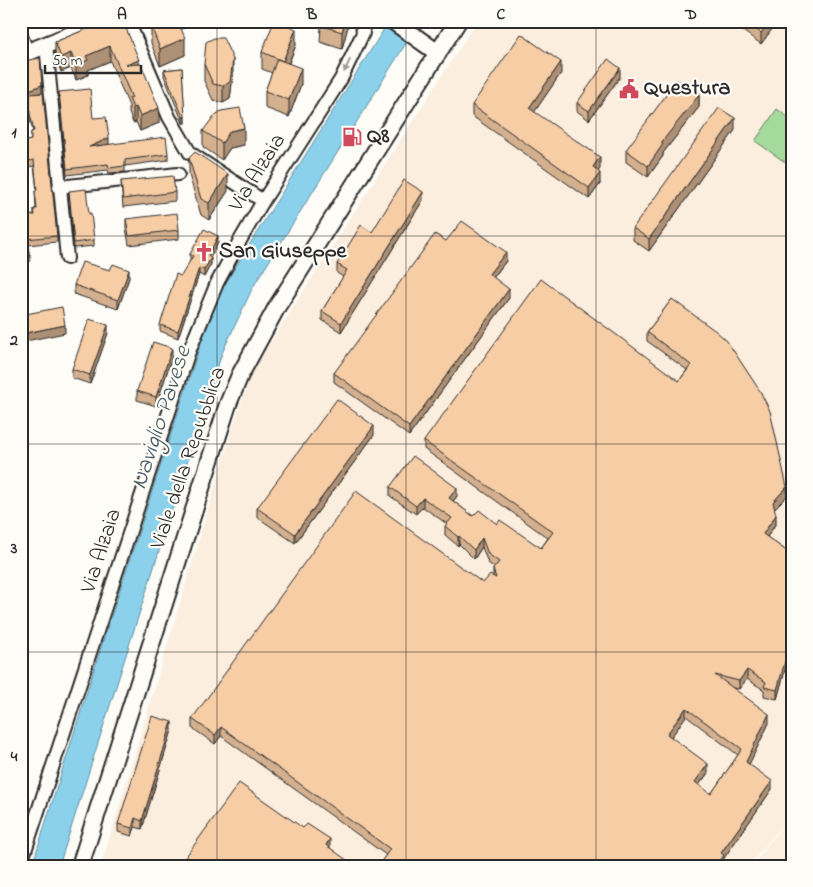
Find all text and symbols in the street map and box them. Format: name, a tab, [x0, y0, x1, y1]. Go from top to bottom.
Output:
text: A	[117, 3, 127, 27]
text: B	[306, 3, 318, 27]
text: C	[497, 3, 506, 27]
text: D	[684, 3, 697, 27]
scale bar	[45, 42, 141, 74]
text: 50 m	[52, 50, 83, 72]
one-way arrow	[343, 59, 351, 73]
place label: Questura	[644, 73, 730, 105]
public building icon: Questura	[618, 78, 640, 100]
text: 1	[11, 121, 17, 145]
place label: Q8	[367, 121, 390, 153]
fuel station icon: Q8	[341, 126, 363, 148]
street label: Via Alzaia	[221, 128, 295, 219]
place label: San Giuseppe	[219, 236, 348, 268]
church icon: San Giuseppe	[193, 241, 215, 263]
text: 2	[9, 329, 18, 353]
water label: Naviglio Pavese	[122, 341, 202, 494]
street label: Viale della Repubblica	[142, 362, 235, 554]
street label: Via Alzaia	[73, 505, 131, 598]
text: 3	[10, 537, 18, 561]
text: 4	[10, 745, 18, 769]

